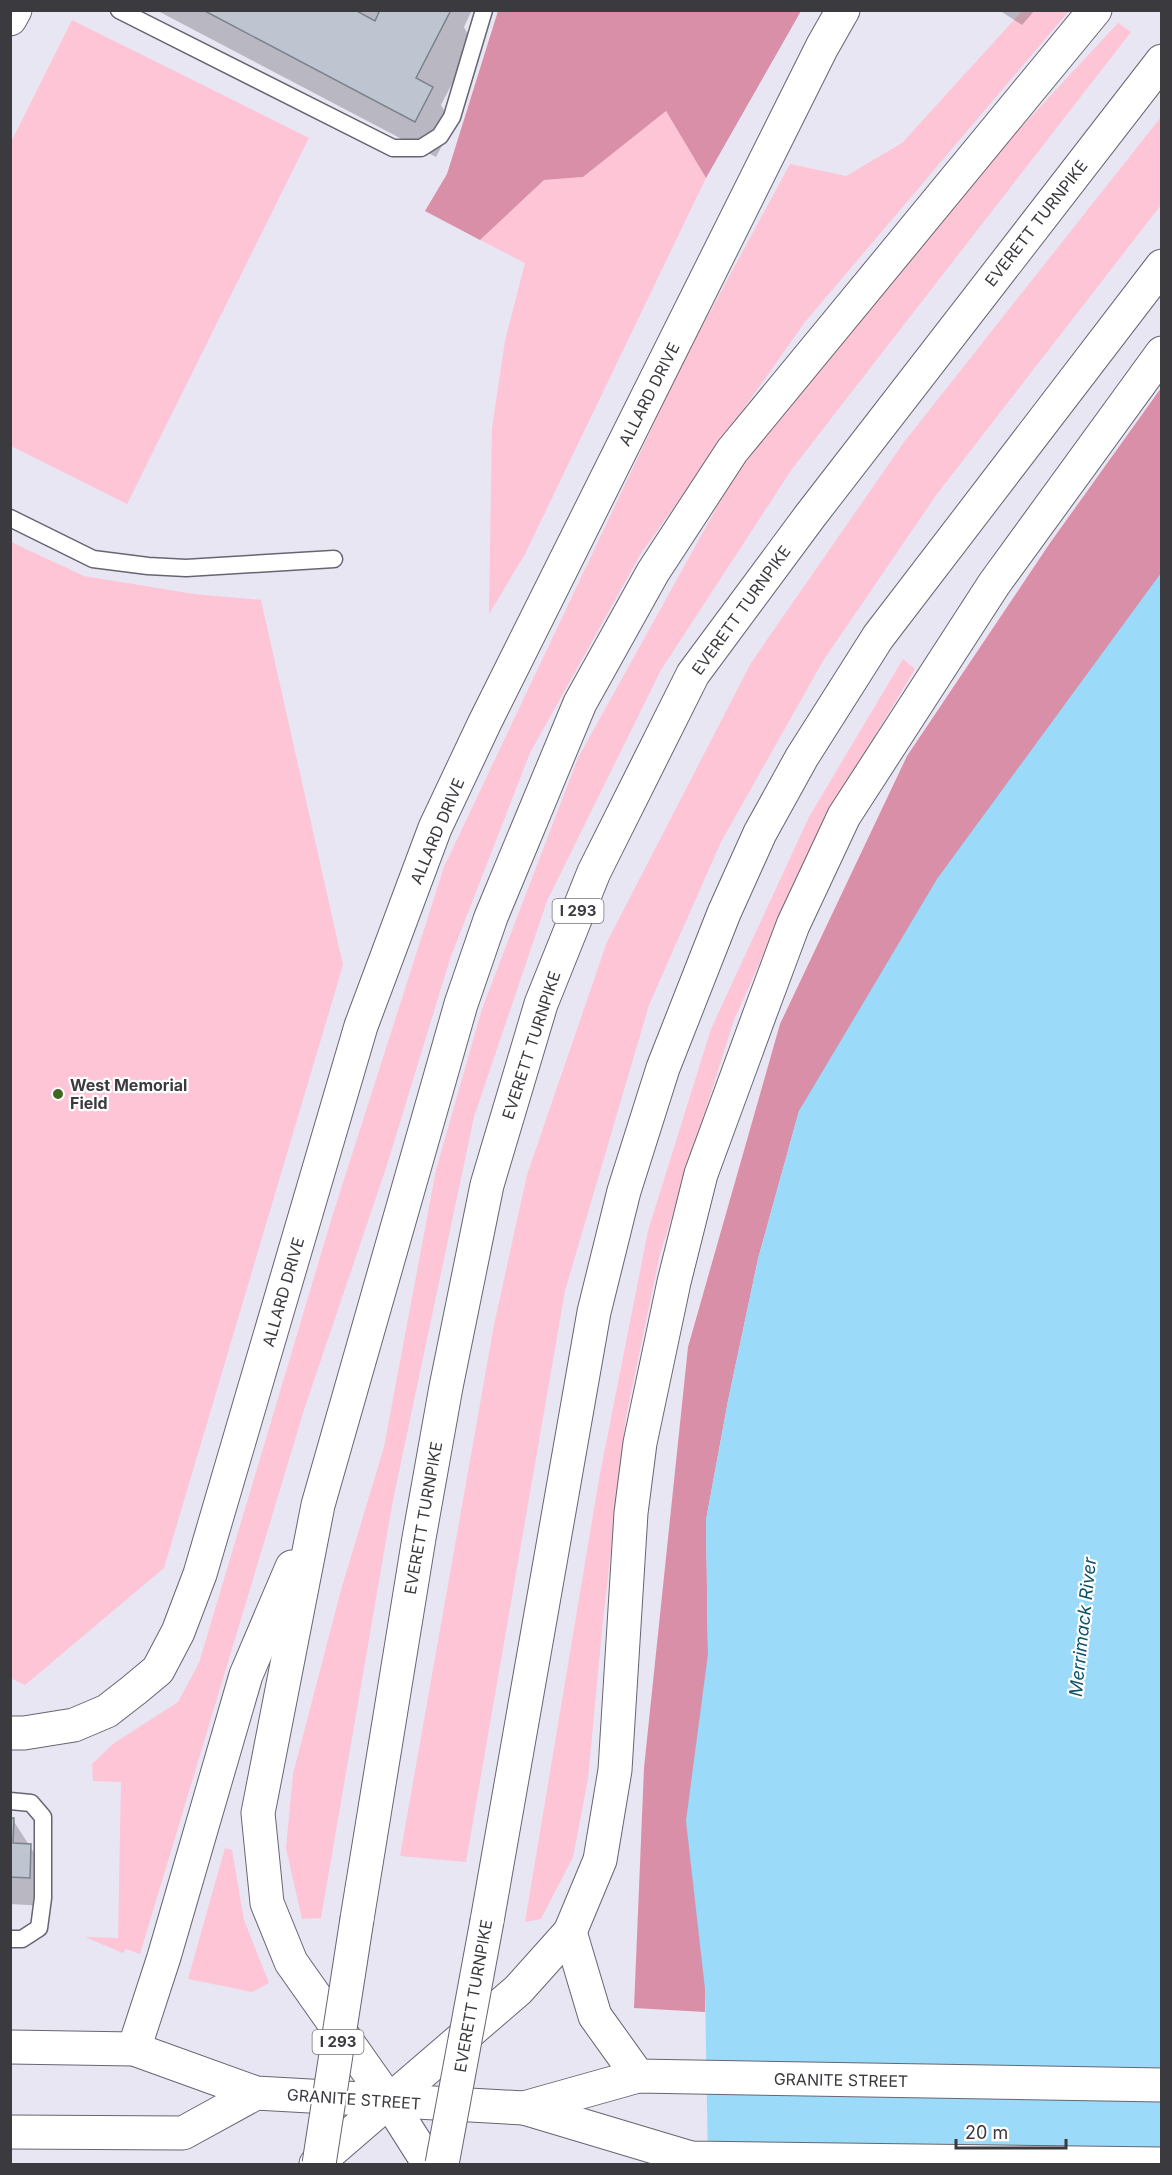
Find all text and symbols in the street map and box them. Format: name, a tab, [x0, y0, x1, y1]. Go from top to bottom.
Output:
street label: EVERETT TURNPIKE	[980, 156, 1092, 290]
street label: ALLARD DRIVE	[614, 339, 684, 449]
street label: EVERETT TURNPIKE	[687, 541, 795, 679]
street label: ALLARD DRIVE	[406, 775, 468, 887]
road number: I 293	[552, 899, 604, 923]
street label: EVERETT TURNPIKE	[498, 968, 564, 1122]
place label: West Memorial Field	[70, 1075, 187, 1113]
marker: West Memorial Field	[51, 1087, 65, 1101]
street label: ALLARD DRIVE	[258, 1235, 308, 1349]
street label: EVERETT TURNPIKE	[400, 1440, 446, 1596]
water label: Merrimack River	[1065, 1555, 1100, 1698]
street label: EVERETT TURNPIKE	[450, 1918, 496, 2074]
road number: I 293	[312, 2030, 364, 2054]
street label: GRANITE STREET	[774, 2069, 908, 2091]
street label: GRANITE STREET	[286, 2084, 422, 2114]
scale bar	[956, 2112, 1066, 2150]
text: 20 m	[965, 2122, 1008, 2143]

